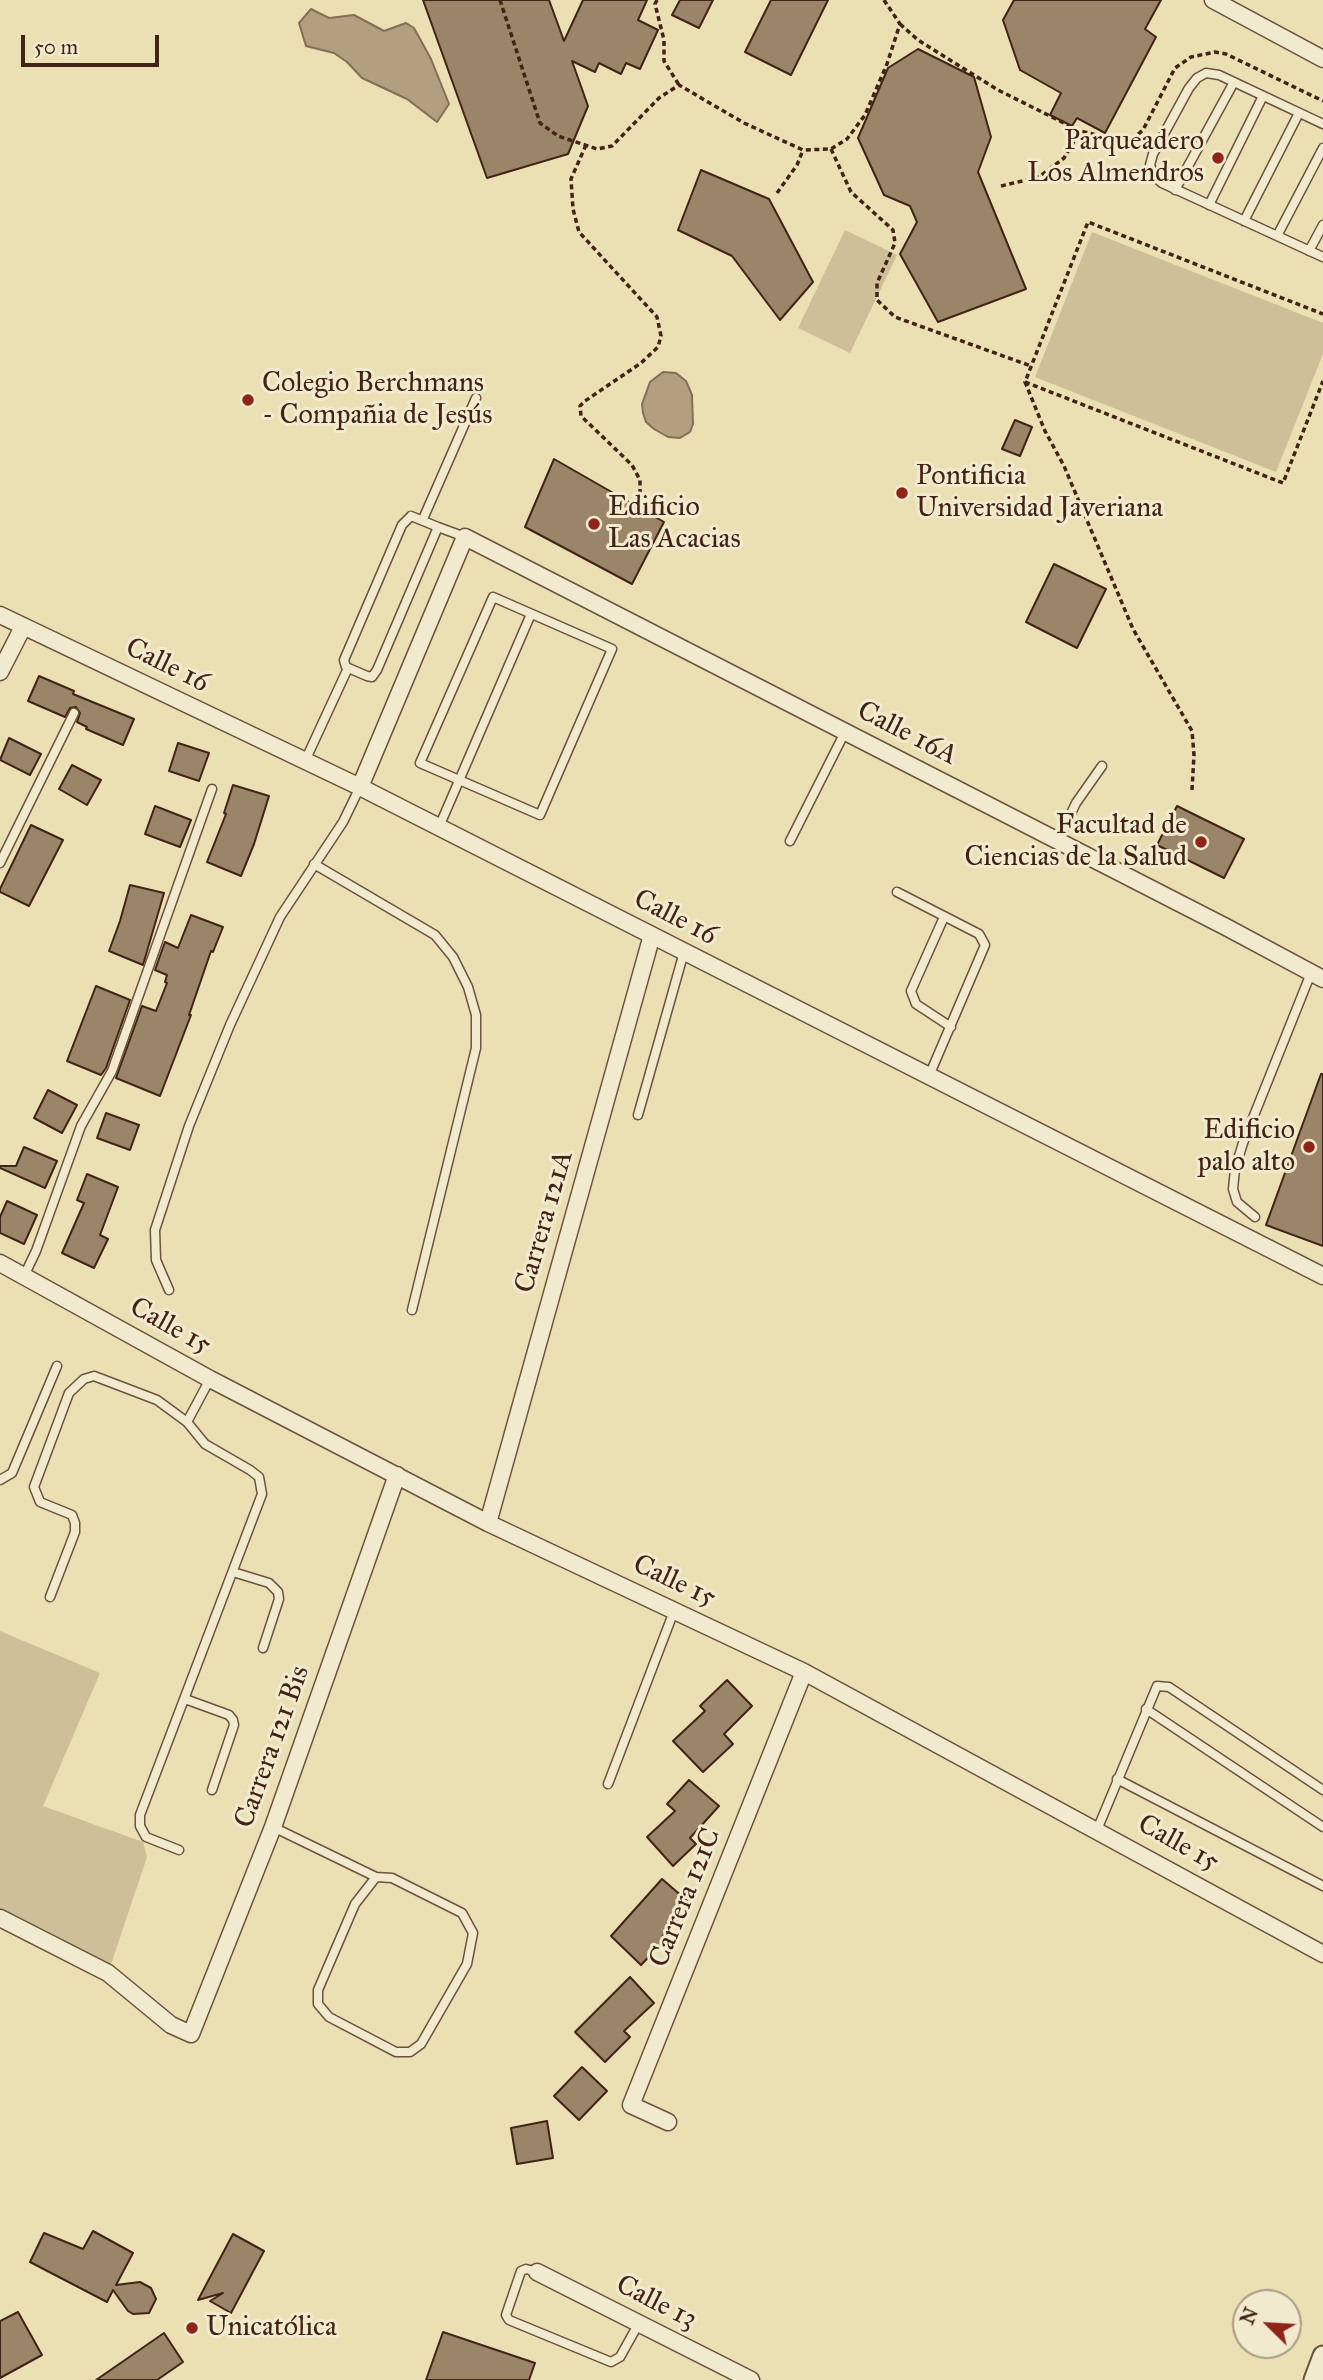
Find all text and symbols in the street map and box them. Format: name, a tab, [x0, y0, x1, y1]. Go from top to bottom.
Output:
scale bar	[24, 21, 163, 65]
text: 50 m	[34, 34, 78, 60]
place label: Parqueadero Los Almendros	[1027, 125, 1204, 191]
marker: Parqueadero Los Almendros	[1210, 150, 1226, 166]
place label: Colegio Berchmans - Compañia de Jesús	[262, 367, 492, 433]
marker: Colegio Berchmans - Compañia de Jesús	[240, 392, 256, 408]
place label: Pontificia Universidad Javeriana	[916, 460, 1163, 526]
marker: Pontificia Universidad Javeriana	[894, 485, 910, 501]
place label: Edificio Las Acacias	[608, 491, 741, 557]
marker: Edificio Las Acacias	[586, 516, 602, 532]
street label: Calle 16	[120, 631, 214, 701]
street label: Calle 16A	[851, 695, 963, 773]
place label: Facultad de Ciencias de la Salud	[964, 809, 1187, 875]
marker: Facultad de Ciencias de la Salud	[1193, 834, 1209, 850]
street label: Calle 16	[628, 883, 722, 953]
place label: Edificio palo alto	[1198, 1114, 1295, 1180]
marker: Edificio palo alto	[1301, 1139, 1317, 1155]
street label: Carrera 121A	[509, 1147, 581, 1297]
street label: Calle 15	[124, 1291, 216, 1363]
street label: Calle 15	[627, 1548, 721, 1616]
street label: Carrera 121 Bis	[228, 1661, 318, 1833]
street label: Calle 15	[1132, 1808, 1224, 1880]
street label: Carrera 121C	[643, 1824, 729, 1972]
street label: Calle 13	[610, 2269, 702, 2337]
north arrow	[1232, 2289, 1302, 2359]
text: N	[1235, 2304, 1263, 2328]
place label: Unicatólica	[206, 2311, 337, 2345]
marker: Unicatólica	[184, 2320, 200, 2336]

